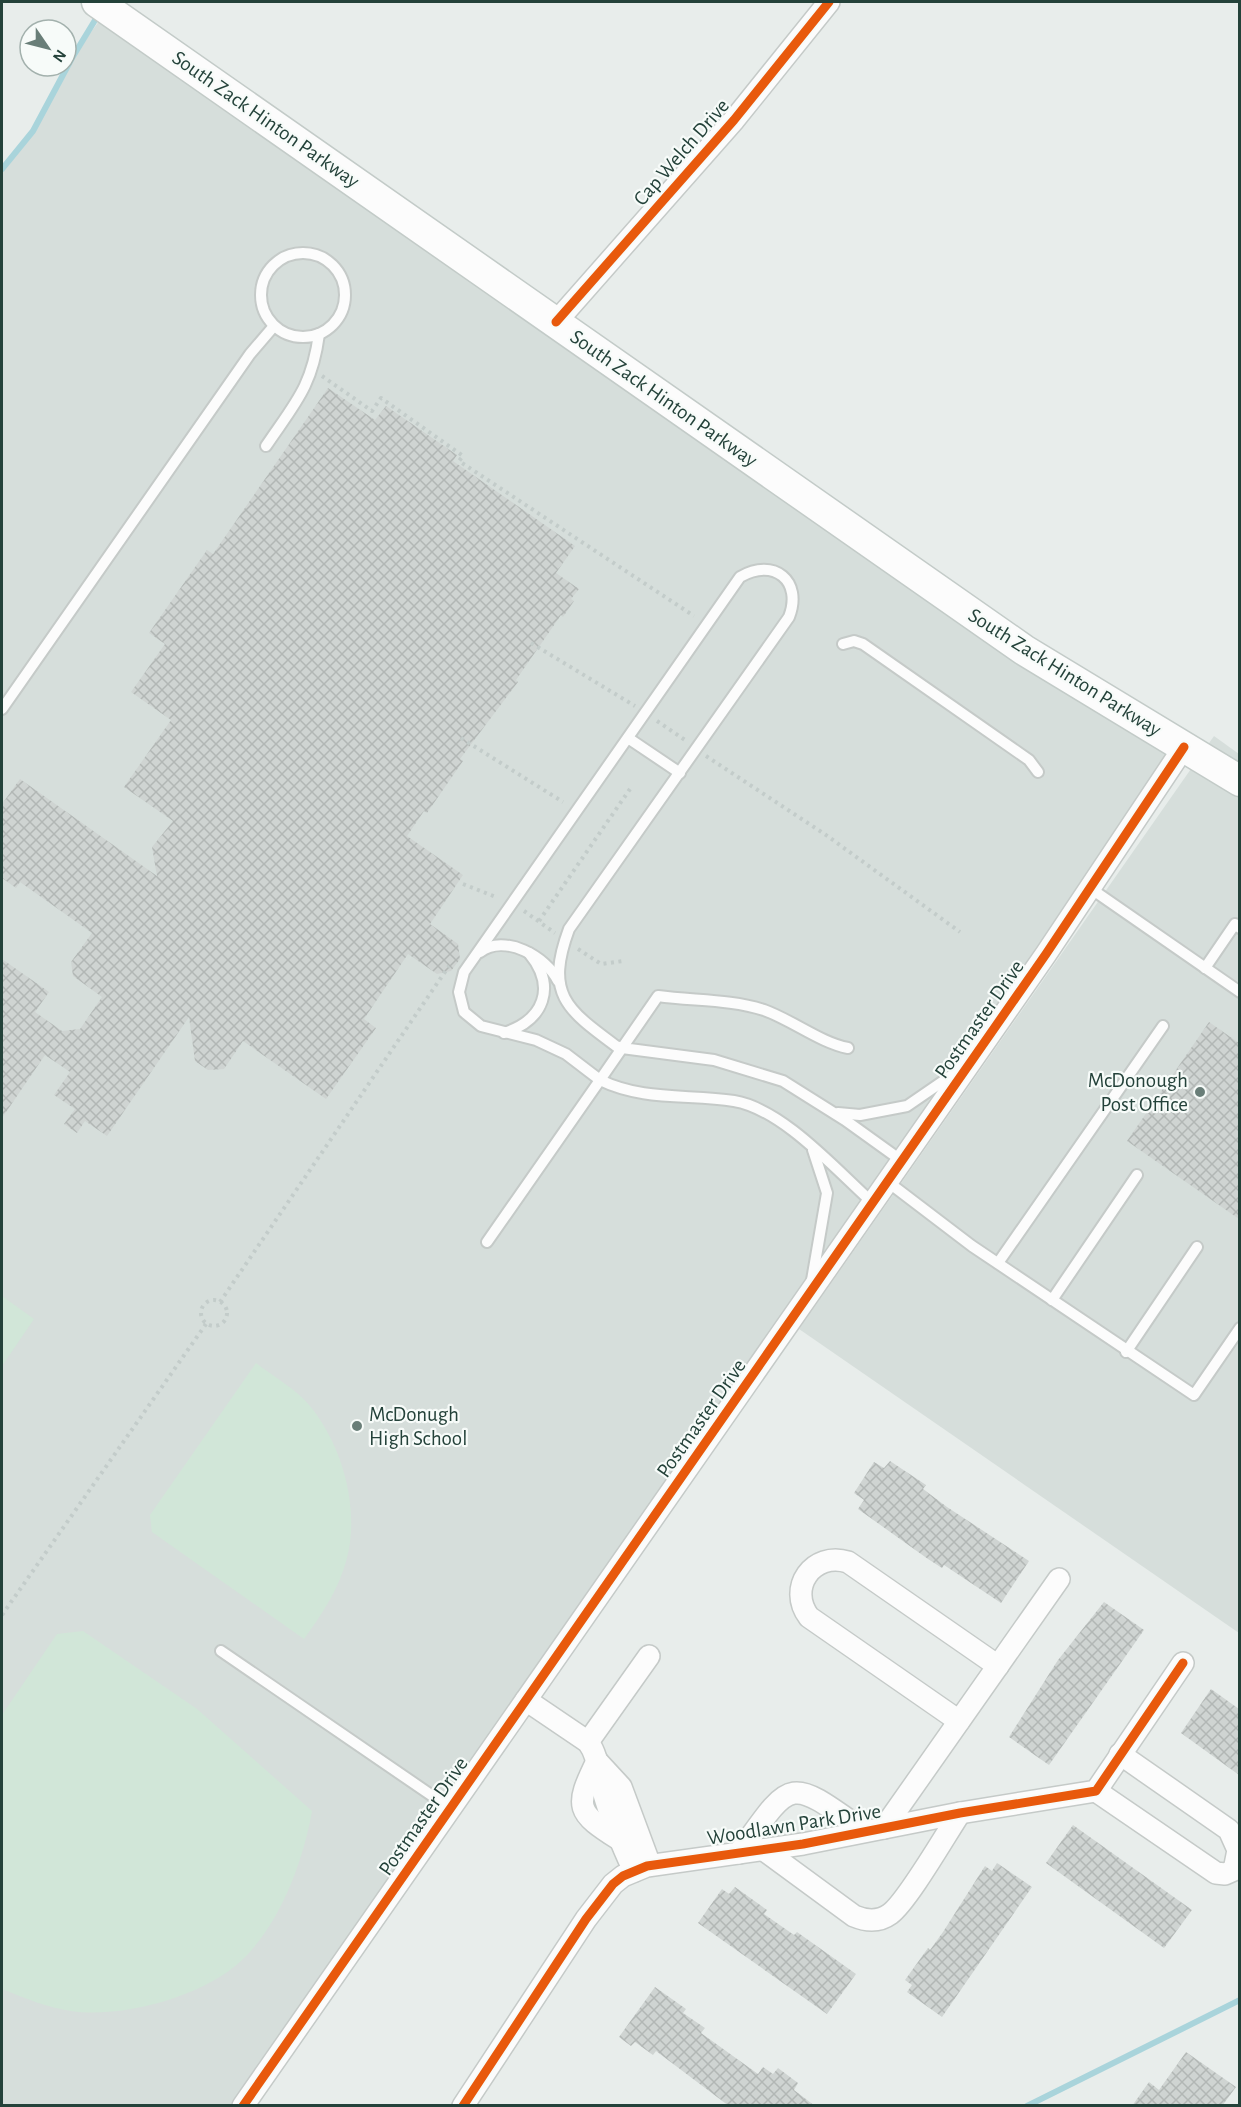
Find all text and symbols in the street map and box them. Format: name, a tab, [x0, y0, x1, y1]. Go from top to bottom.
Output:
north arrow	[18, 18, 78, 78]
text: N	[50, 47, 69, 65]
street label: South Zack Hinton Parkway	[168, 47, 363, 192]
street label: Cap Welch Drive	[630, 95, 733, 210]
street label: South Zack Hinton Parkway	[566, 326, 761, 471]
street label: South Zack Hinton Parkway	[965, 604, 1165, 740]
street label: Postmaster Drive	[931, 956, 1028, 1082]
place label: McDonough Post Office	[1088, 1070, 1188, 1115]
marker: McDonough Post Office	[1193, 1085, 1207, 1099]
street label: Postmaster Drive	[653, 1355, 750, 1481]
place label: McDonugh High School	[369, 1404, 467, 1449]
marker: McDonugh High School	[350, 1419, 364, 1433]
street label: Postmaster Drive	[375, 1753, 472, 1879]
street label: Woodlawn Park Drive	[706, 1800, 883, 1849]

